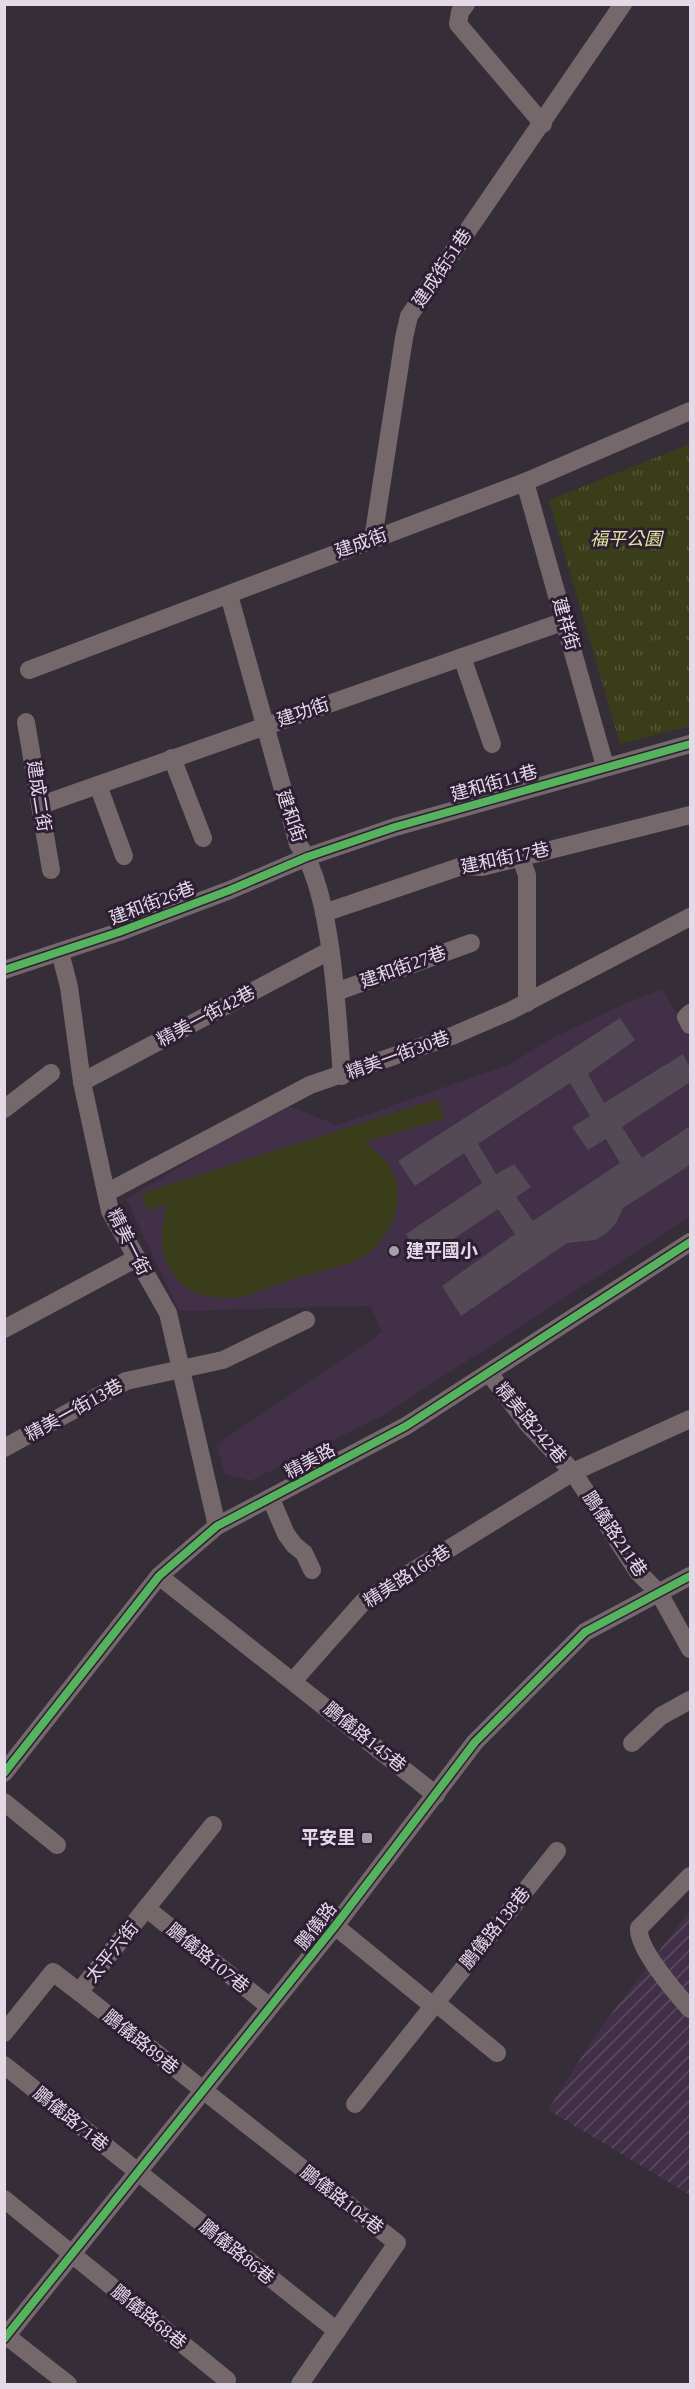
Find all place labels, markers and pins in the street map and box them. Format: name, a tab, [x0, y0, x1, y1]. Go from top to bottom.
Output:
place label: 建平國小	[406, 1241, 478, 1261]
marker: 建平國小	[387, 1244, 401, 1258]
place label: 平安里	[301, 1828, 355, 1848]
marker: 平安里	[360, 1831, 374, 1845]

